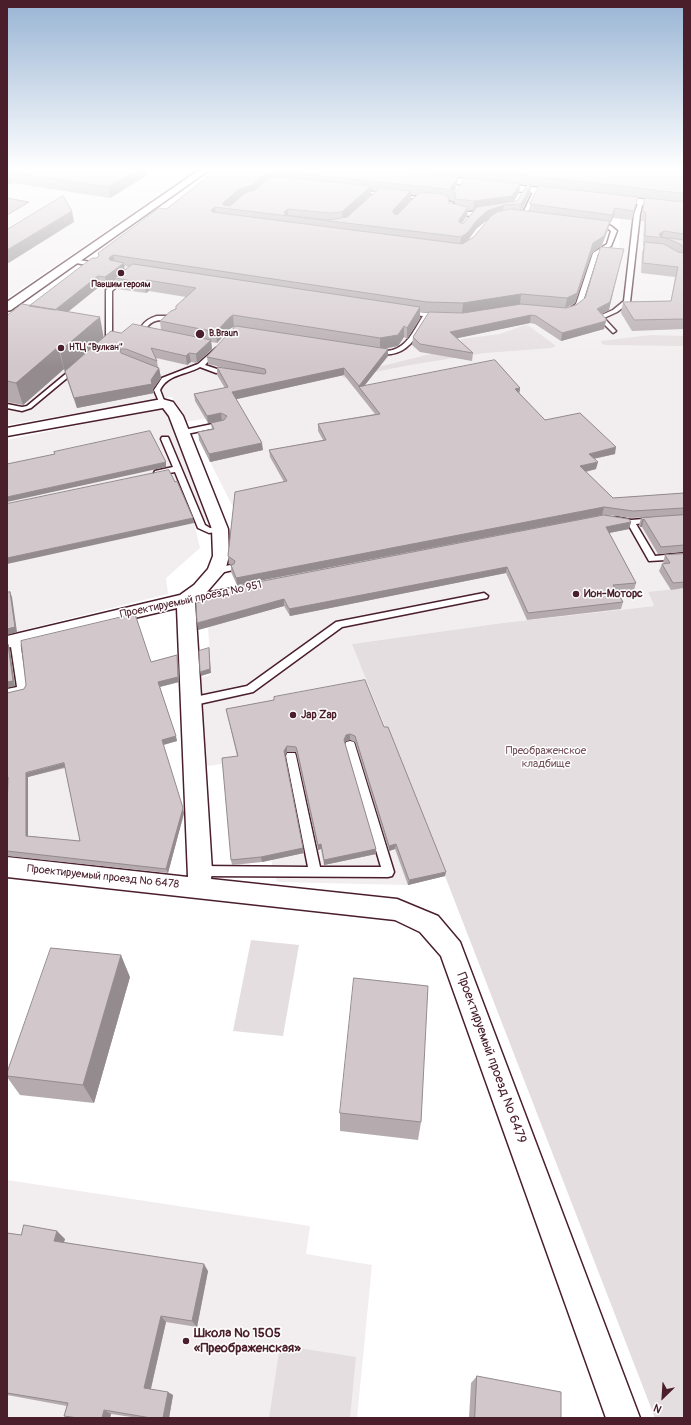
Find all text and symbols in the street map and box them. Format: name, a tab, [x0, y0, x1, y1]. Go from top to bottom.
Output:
marker: Павшим героям	[116, 268, 126, 278]
place label: Павшим героям	[91, 280, 151, 290]
marker: B.Braun	[194, 328, 206, 340]
place label: B.Braun	[209, 329, 238, 339]
marker: НТЦ “Вулкан”	[56, 343, 66, 353]
place label: НТЦ “Вулкан”	[69, 343, 123, 353]
street label: Проектируемый проезд № 951	[119, 579, 263, 621]
place label: Ион-Моторс	[584, 587, 643, 601]
marker: Ион-Моторс	[571, 589, 581, 599]
place label: Jap Zap	[301, 708, 337, 722]
marker: Jap Zap	[288, 710, 298, 720]
park label: Преображенское кладбище	[506, 744, 586, 770]
street label: Проектируемый проезд № 6478	[26, 862, 180, 892]
street label: Проектируемый проезд № 6479	[453, 970, 529, 1146]
place label: Школа № 1505 «Преображенская»	[194, 1326, 301, 1357]
marker: Школа № 1505 «Преображенская»	[181, 1336, 191, 1346]
north arrow	[643, 1377, 683, 1417]
text: N	[652, 1401, 664, 1416]

